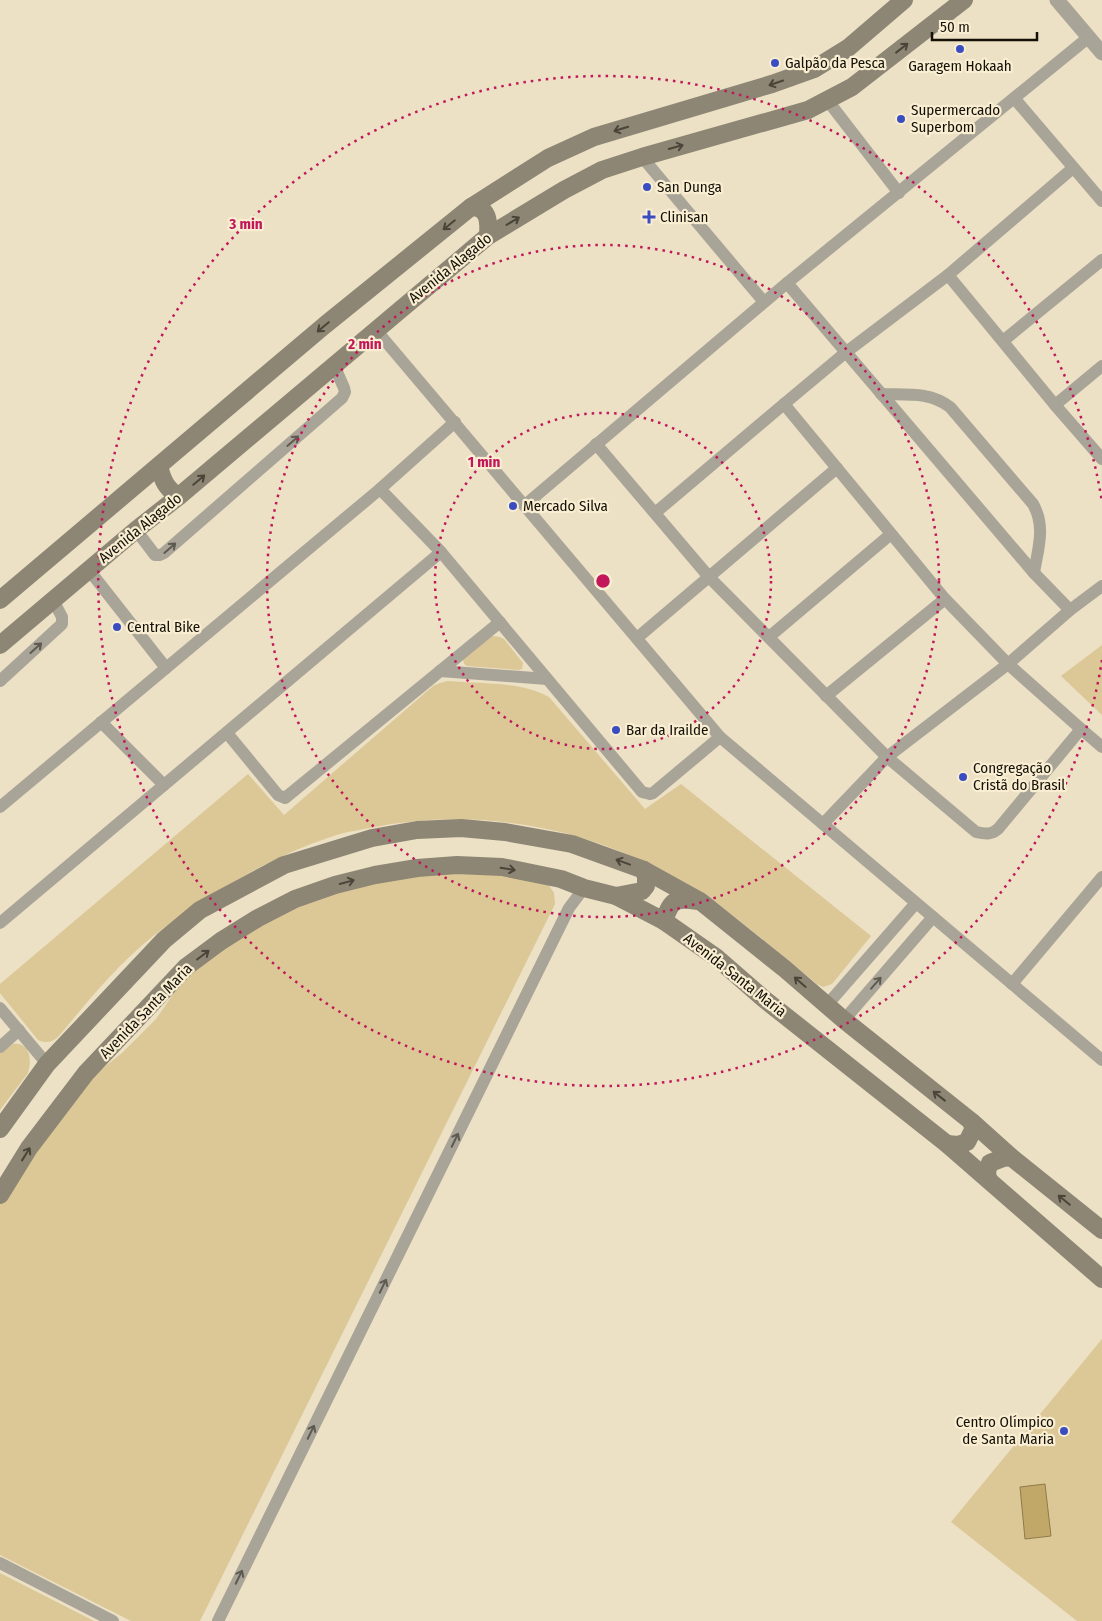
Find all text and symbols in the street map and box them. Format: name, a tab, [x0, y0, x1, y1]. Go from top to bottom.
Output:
scale bar	[932, 10, 1037, 42]
text: 50 m	[940, 18, 970, 36]
one-way arrow	[895, 43, 909, 53]
marker: Garagem Hokaah	[954, 43, 966, 55]
place label: Galpão da Pesca	[785, 54, 885, 72]
marker: Galpão da Pesca	[769, 57, 781, 69]
place label: Garagem Hokaah	[908, 57, 1012, 75]
one-way arrow	[769, 79, 784, 88]
place label: Supermercado Superbom	[911, 101, 1000, 136]
marker: Supermercado Superbom	[895, 113, 907, 125]
one-way arrow	[613, 125, 629, 135]
one-way arrow	[668, 142, 684, 151]
place label: San Dunga	[657, 178, 722, 196]
marker: San Dunga	[641, 181, 653, 193]
place label: Clinisan	[660, 208, 708, 226]
marker: Clinisan	[642, 210, 656, 224]
text: 3 min	[228, 215, 263, 233]
one-way arrow	[506, 215, 520, 225]
one-way arrow	[443, 219, 456, 230]
street label: Avenida Alagado	[405, 229, 495, 307]
one-way arrow	[317, 322, 330, 333]
text: 2 min	[347, 335, 382, 353]
one-way arrow	[286, 435, 299, 447]
text: 1 min	[468, 453, 500, 471]
one-way arrow	[192, 474, 205, 485]
street label: Avenida Alagado	[95, 489, 185, 567]
place label: Mercado Silva	[523, 497, 608, 515]
marker: Mercado Silva	[507, 500, 519, 512]
one-way arrow	[164, 542, 177, 554]
centre of rings	[594, 572, 612, 590]
place label: Central Bike	[127, 618, 200, 636]
marker: Central Bike	[111, 621, 123, 633]
one-way arrow	[30, 643, 43, 654]
place label: Bar da Irailde	[626, 721, 708, 739]
marker: Bar da Irailde	[610, 724, 622, 736]
place label: Congregação Cristã do Brasil	[973, 759, 1065, 794]
marker: Congregação Cristã do Brasil	[957, 771, 969, 783]
one-way arrow	[615, 857, 631, 866]
one-way arrow	[500, 864, 516, 874]
one-way arrow	[339, 877, 355, 887]
street label: Avenida Santa Maria	[680, 929, 790, 1021]
one-way arrow	[196, 950, 210, 960]
street label: Avenida Santa Maria	[96, 960, 196, 1062]
one-way arrow	[793, 976, 806, 987]
one-way arrow	[870, 977, 881, 990]
one-way arrow	[933, 1090, 946, 1101]
one-way arrow	[450, 1133, 460, 1148]
one-way arrow	[21, 1147, 31, 1161]
one-way arrow	[1058, 1194, 1071, 1205]
one-way arrow	[379, 1279, 388, 1294]
place label: Centro Olímpico de Santa Maria	[956, 1413, 1054, 1448]
one-way arrow	[306, 1424, 316, 1439]
marker: Centro Olímpico de Santa Maria	[1058, 1425, 1070, 1437]
one-way arrow	[235, 1570, 244, 1585]

